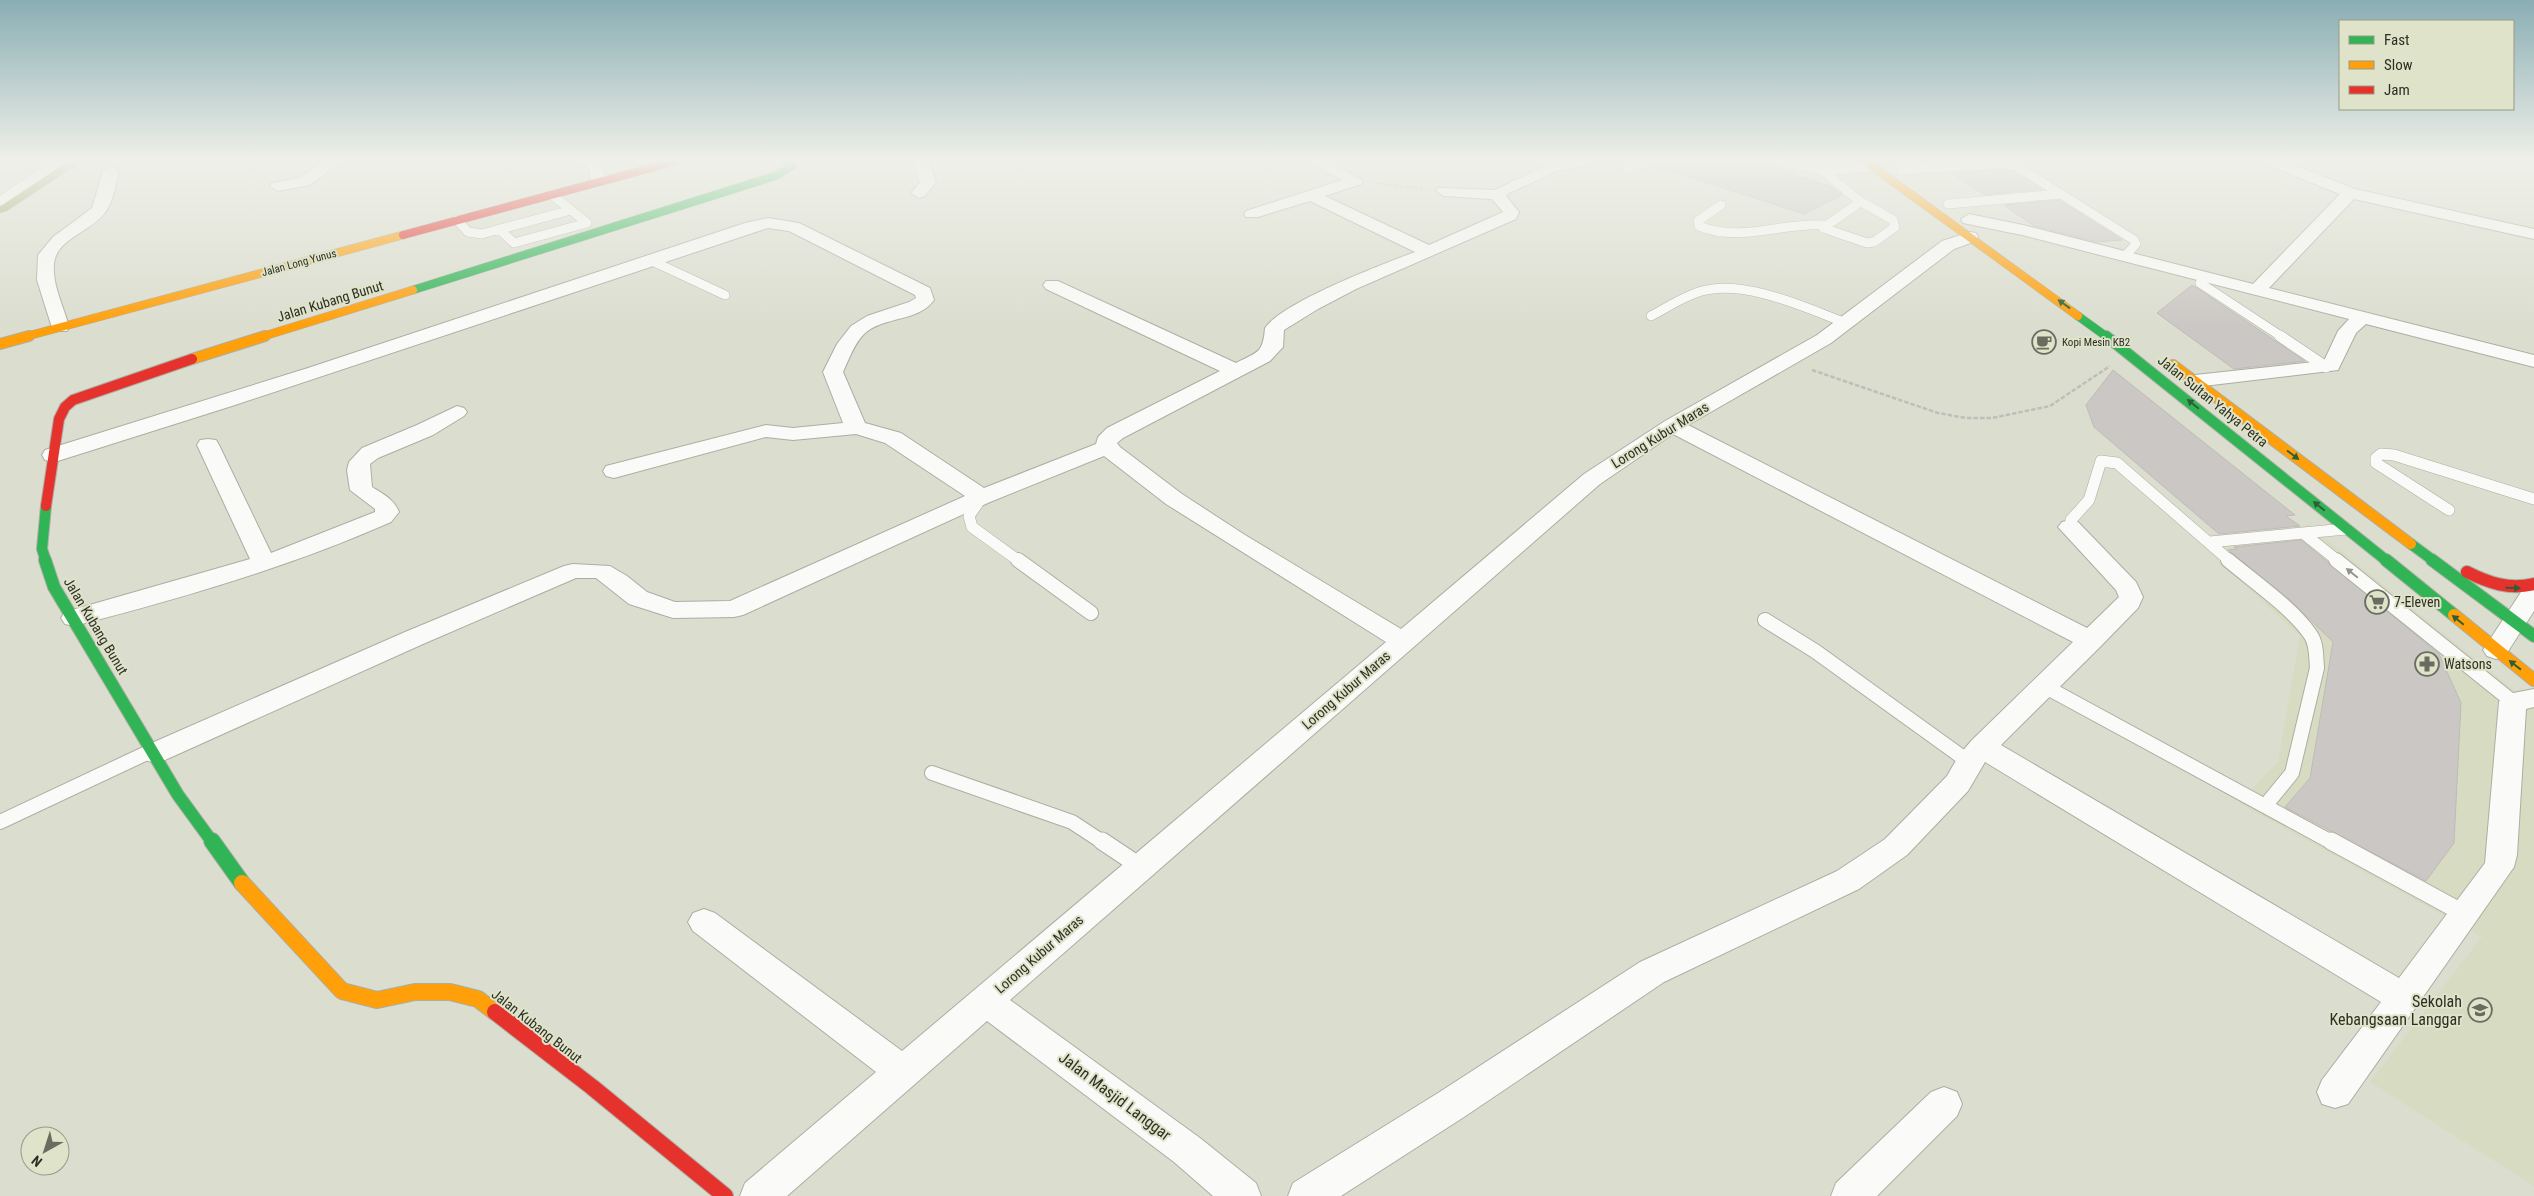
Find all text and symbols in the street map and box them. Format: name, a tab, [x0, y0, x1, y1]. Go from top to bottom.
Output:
legend	[2339, 20, 2514, 110]
text: Fast	[2384, 31, 2409, 49]
text: Slow	[2384, 56, 2413, 74]
text: Jam	[2384, 81, 2410, 99]
street label: Jalan Long Yunus	[260, 247, 338, 279]
street label: Jalan Kubang Bunut	[275, 277, 385, 325]
one-way arrow	[2058, 299, 2071, 310]
cafe icon: Kopi Mesin KB2	[2031, 329, 2057, 355]
place label: Kopi Mesin KB2	[2062, 336, 2130, 349]
street label: Jalan Sultan Yahya Petra	[2155, 352, 2271, 450]
one-way arrow	[2186, 398, 2199, 409]
street label: Lorong Kubur Maras	[1608, 399, 1712, 471]
one-way arrow	[2286, 450, 2299, 461]
one-way arrow	[2313, 501, 2326, 512]
one-way arrow	[2346, 568, 2359, 579]
street label: Jalan Kubang Bunut	[61, 575, 131, 677]
one-way arrow	[2505, 584, 2521, 592]
supermarket icon: 7-Eleven	[2364, 589, 2390, 615]
place label: 7-Eleven	[2394, 594, 2440, 610]
one-way arrow	[2452, 614, 2465, 625]
street label: Lorong Kubur Maras	[1299, 647, 1393, 733]
pharmacy icon: Watsons	[2414, 651, 2440, 677]
place label: Watsons	[2444, 656, 2492, 672]
one-way arrow	[2509, 659, 2522, 670]
street label: Lorong Kubur Maras	[992, 911, 1086, 997]
street label: Jalan Kubang Bunut	[489, 986, 585, 1066]
place label: Sekolah Kebangsaan Langgar	[2329, 992, 2462, 1029]
school or university icon: Sekolah Kebangsaan Langgar	[2467, 997, 2493, 1023]
street label: Jalan Masjid Langgar	[1055, 1048, 1175, 1144]
north arrow	[20, 1126, 70, 1176]
text: N	[28, 1152, 45, 1170]

